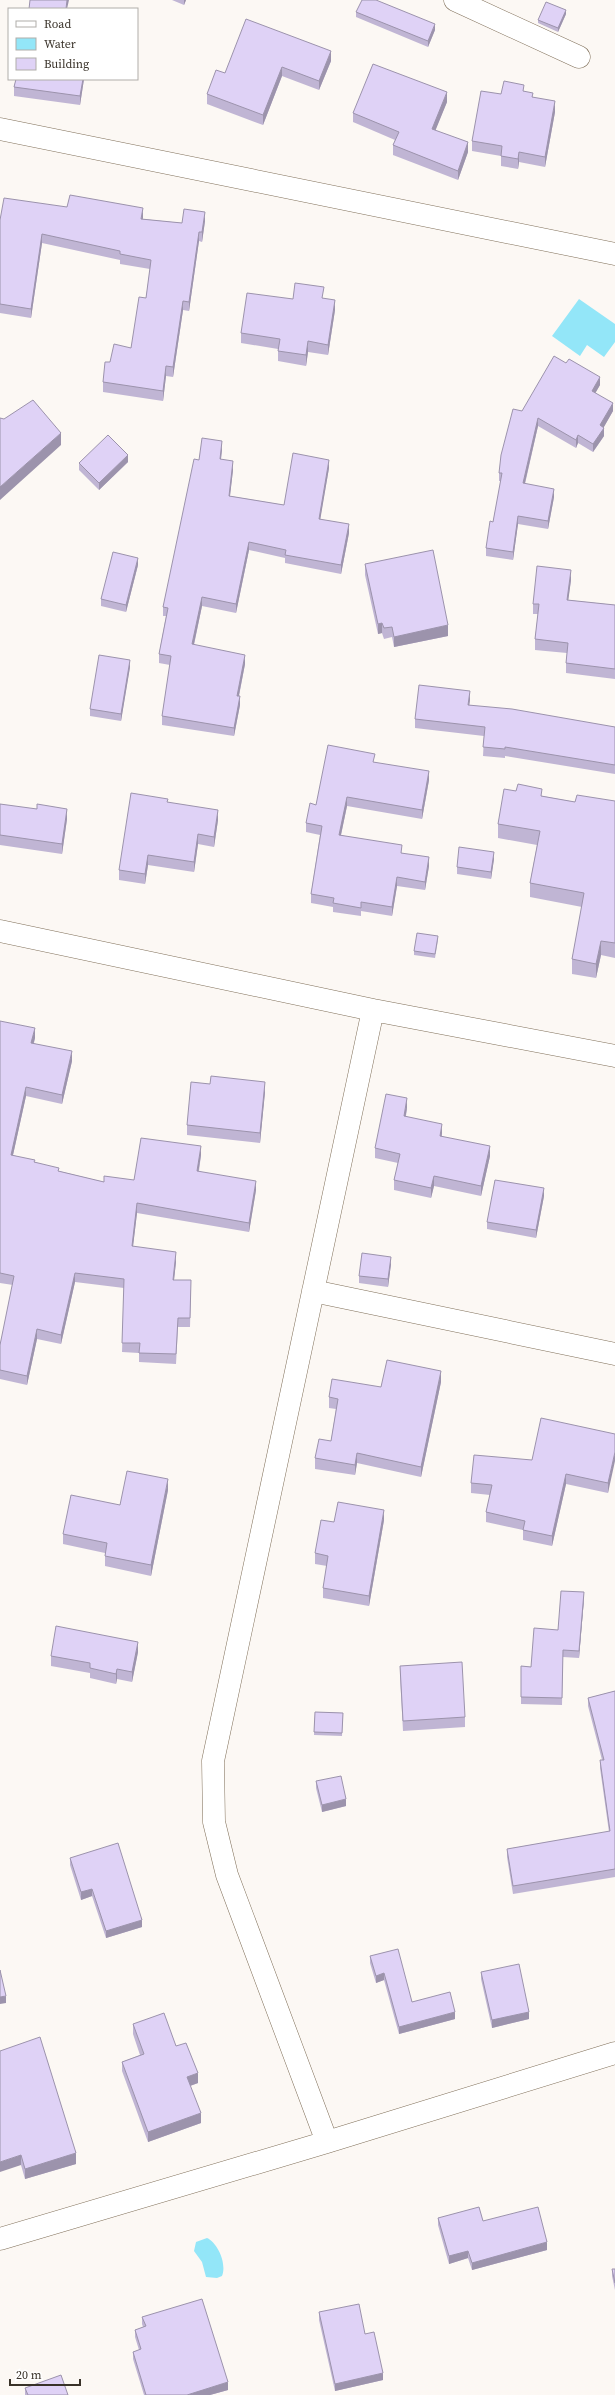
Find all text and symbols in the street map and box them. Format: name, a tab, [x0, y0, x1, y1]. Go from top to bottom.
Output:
legend	[8, 8, 138, 80]
text: Road	[44, 16, 71, 32]
text: Water	[44, 36, 76, 52]
text: Building	[44, 56, 89, 72]
scale bar	[10, 2361, 80, 2387]
text: 20 m	[16, 2367, 42, 2383]

